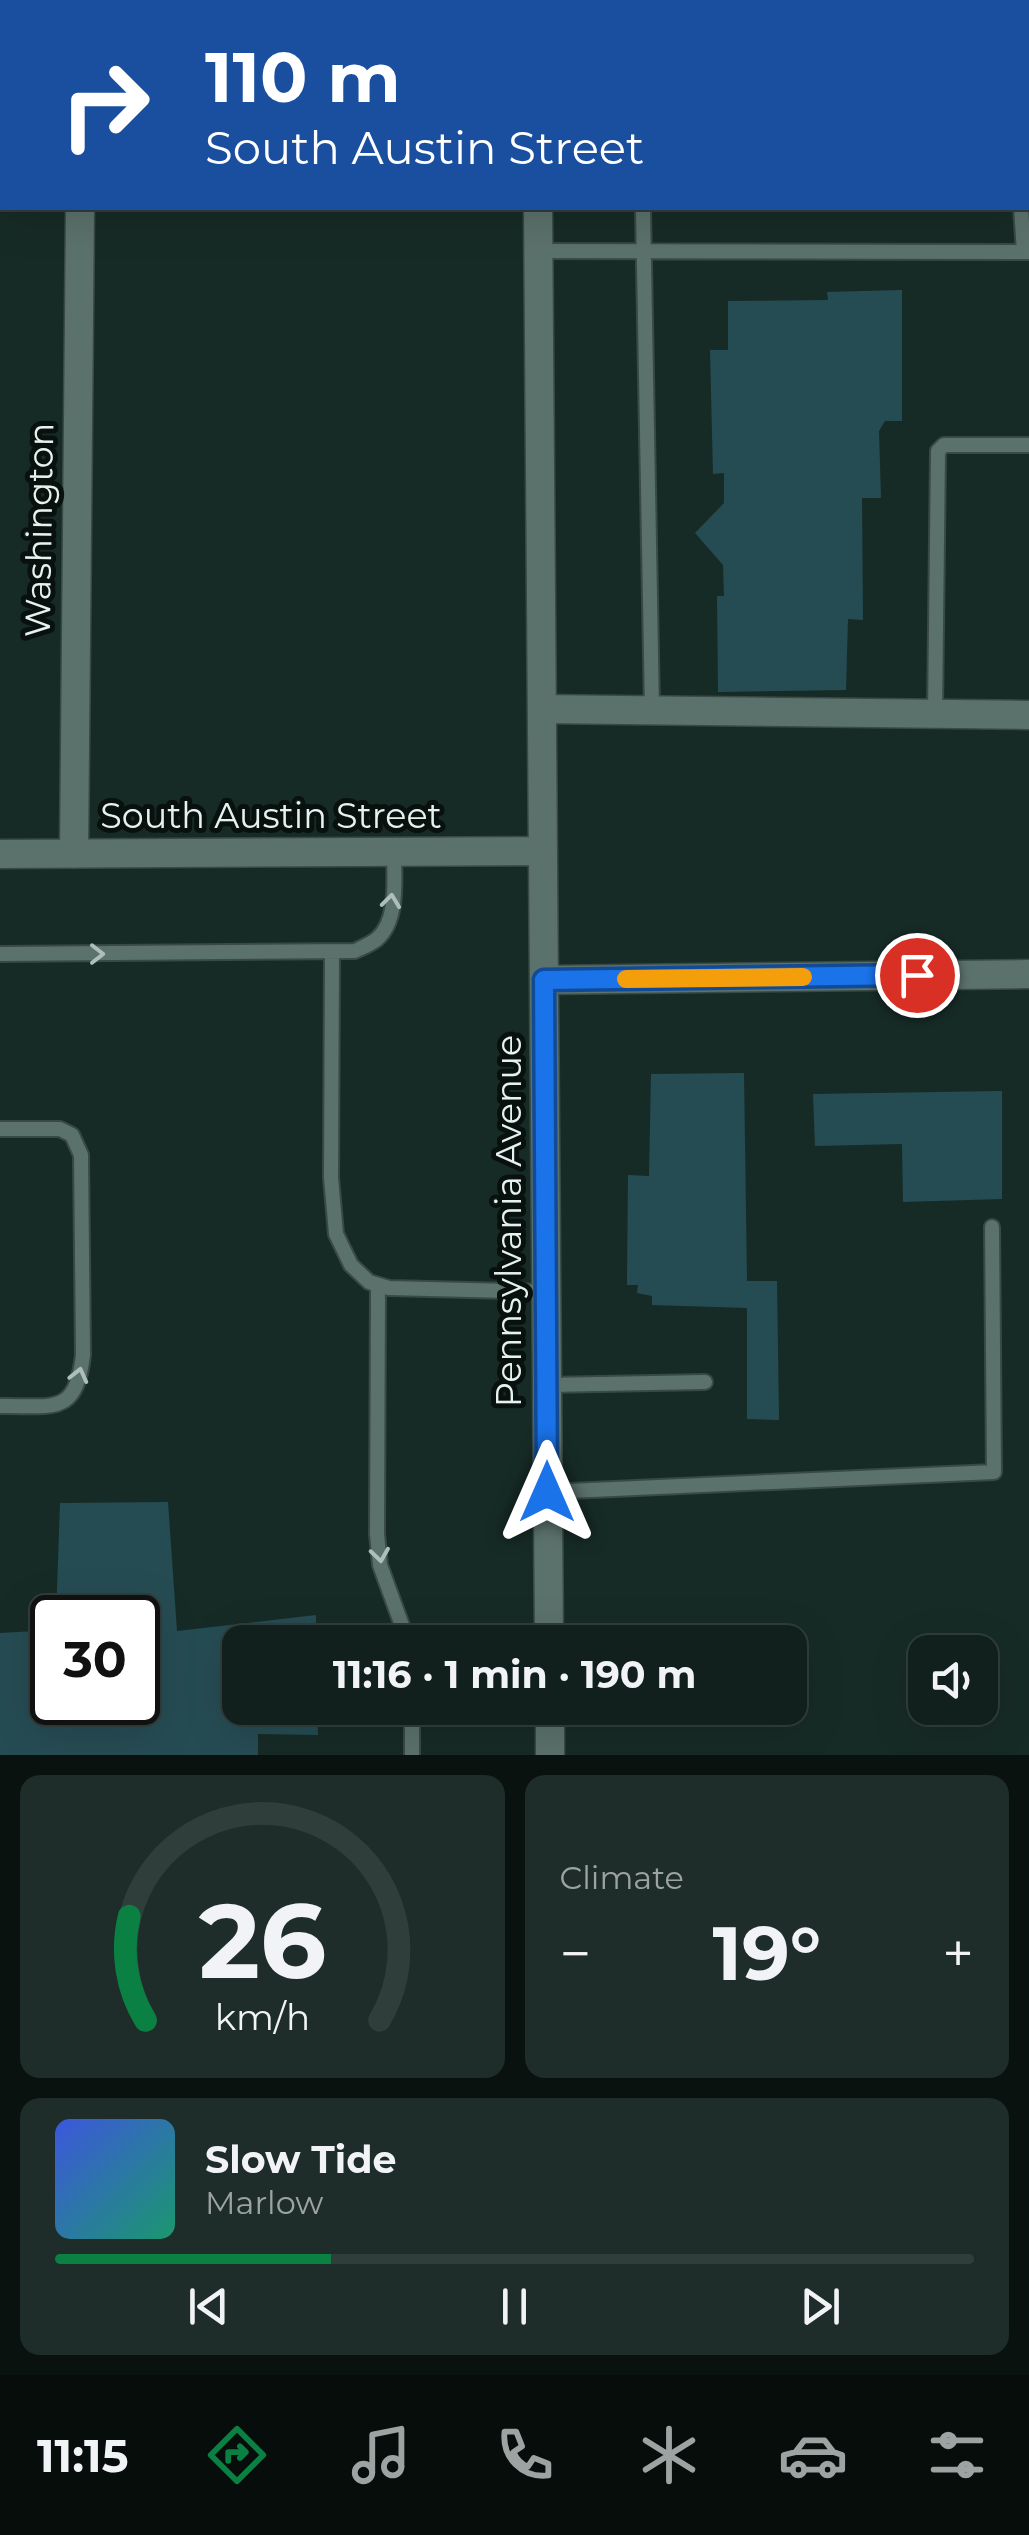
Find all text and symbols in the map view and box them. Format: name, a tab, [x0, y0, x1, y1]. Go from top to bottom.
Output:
text: 110 m	[205, 34, 401, 120]
icon: right	[40, 40, 170, 170]
text: South Austin Street	[205, 120, 644, 175]
street label: Washington	[16, 422, 62, 638]
street label: South Austin Street	[100, 794, 442, 837]
one-way arrow	[380, 892, 401, 909]
pin	[875, 933, 960, 1018]
one-way arrow	[90, 943, 106, 965]
icon: arrive	[890, 948, 945, 1003]
street label: Pennsylvania Avenue	[487, 1035, 530, 1407]
one-way arrow	[67, 1366, 88, 1383]
position arrow	[495, 1440, 599, 1544]
one-way arrow	[368, 1547, 389, 1564]
speed limit sign: 30	[30, 1595, 160, 1725]
map controls	[908, 1635, 998, 1725]
button: sound	[908, 1635, 998, 1725]
text: 11:16 · 1 min · 190 m	[333, 1651, 696, 1698]
text: Climate	[560, 1858, 684, 1897]
text: 26	[198, 1877, 326, 2004]
text: 19°	[712, 1907, 821, 1999]
text: −	[560, 1920, 591, 1987]
text: +	[942, 1920, 974, 1987]
text: km/h	[215, 1995, 310, 2039]
text: Slow Tide	[205, 2136, 397, 2183]
text: Marlow	[205, 2183, 323, 2222]
icon: previous	[181, 2279, 236, 2334]
icon: pause	[487, 2279, 542, 2334]
icon: next	[793, 2279, 848, 2334]
icon: directions	[202, 2420, 272, 2490]
icon: music	[346, 2420, 416, 2490]
icon: phone	[490, 2420, 560, 2490]
icon: climate	[634, 2420, 704, 2490]
icon: car	[778, 2420, 848, 2490]
icon: filters	[922, 2420, 992, 2490]
text: 11:15	[37, 2428, 128, 2483]

